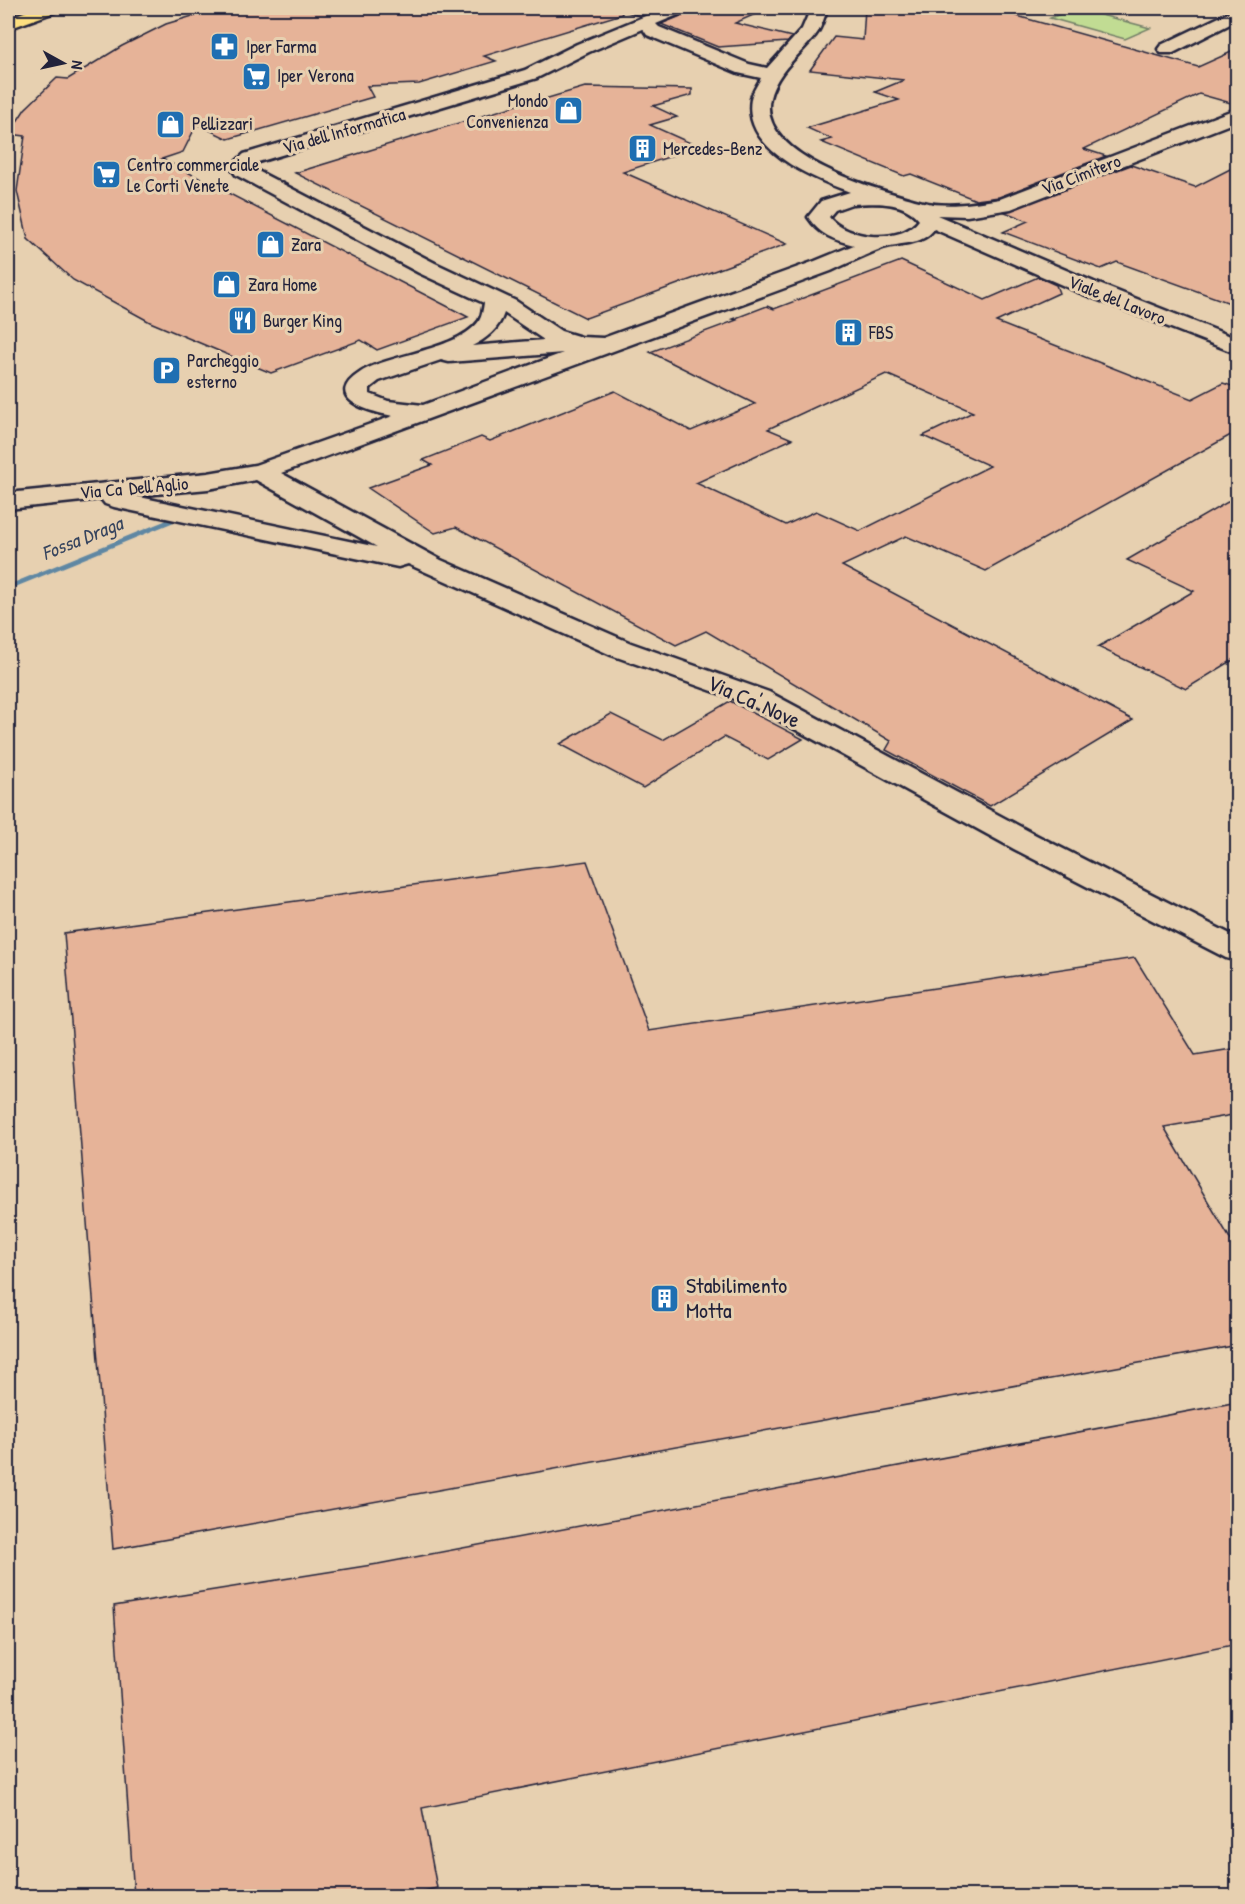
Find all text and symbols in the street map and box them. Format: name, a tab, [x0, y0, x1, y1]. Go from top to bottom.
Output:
pharmacy icon: Iper Farma	[209, 31, 241, 63]
north arrow	[33, 33, 93, 93]
place label: Iper Farma	[246, 34, 316, 59]
text: N	[66, 59, 89, 71]
supermarket icon: Iper Verona	[240, 60, 272, 92]
place label: Iper Verona	[277, 63, 354, 88]
place label: Mondo Convenienza	[466, 88, 548, 134]
shop icon: Mondo Convenienza	[553, 95, 585, 127]
street label: Via dell'Informatica	[279, 101, 408, 160]
shop icon: Pellizzari	[155, 108, 187, 140]
place label: Pellizzari	[192, 111, 253, 136]
building icon: Mercedes-Benz	[626, 133, 658, 165]
place label: Mercedes-Benz	[663, 136, 763, 161]
street label: Via Cimitero	[1038, 148, 1124, 201]
place label: Centro commerciale Le Corti Venete	[127, 152, 260, 198]
supermarket icon: Centro commerciale Le Corti Venete	[90, 159, 122, 191]
shop icon: Zara	[254, 229, 286, 261]
place label: Zara	[291, 232, 321, 257]
shop icon: Zara Home	[211, 269, 243, 301]
street label: Viale del Lavoro	[1065, 269, 1170, 330]
place label: Zara Home	[248, 272, 317, 297]
restaurant icon: Burger King	[226, 305, 258, 337]
place label: Burger King	[263, 308, 342, 333]
building icon: FBS	[832, 317, 864, 349]
place label: FBS	[868, 320, 893, 345]
place label: Parcheggio esterno	[187, 348, 259, 394]
parking icon: Parcheggio esterno	[150, 355, 182, 387]
street label: Via Ca' Dell'Aglio	[79, 470, 189, 505]
water label: Fossa Draga	[37, 508, 129, 567]
street label: Via Ca' Nove	[703, 667, 805, 735]
place label: Stabilimento Motta	[686, 1270, 787, 1325]
building icon: Stabilimento Motta	[649, 1282, 681, 1314]

